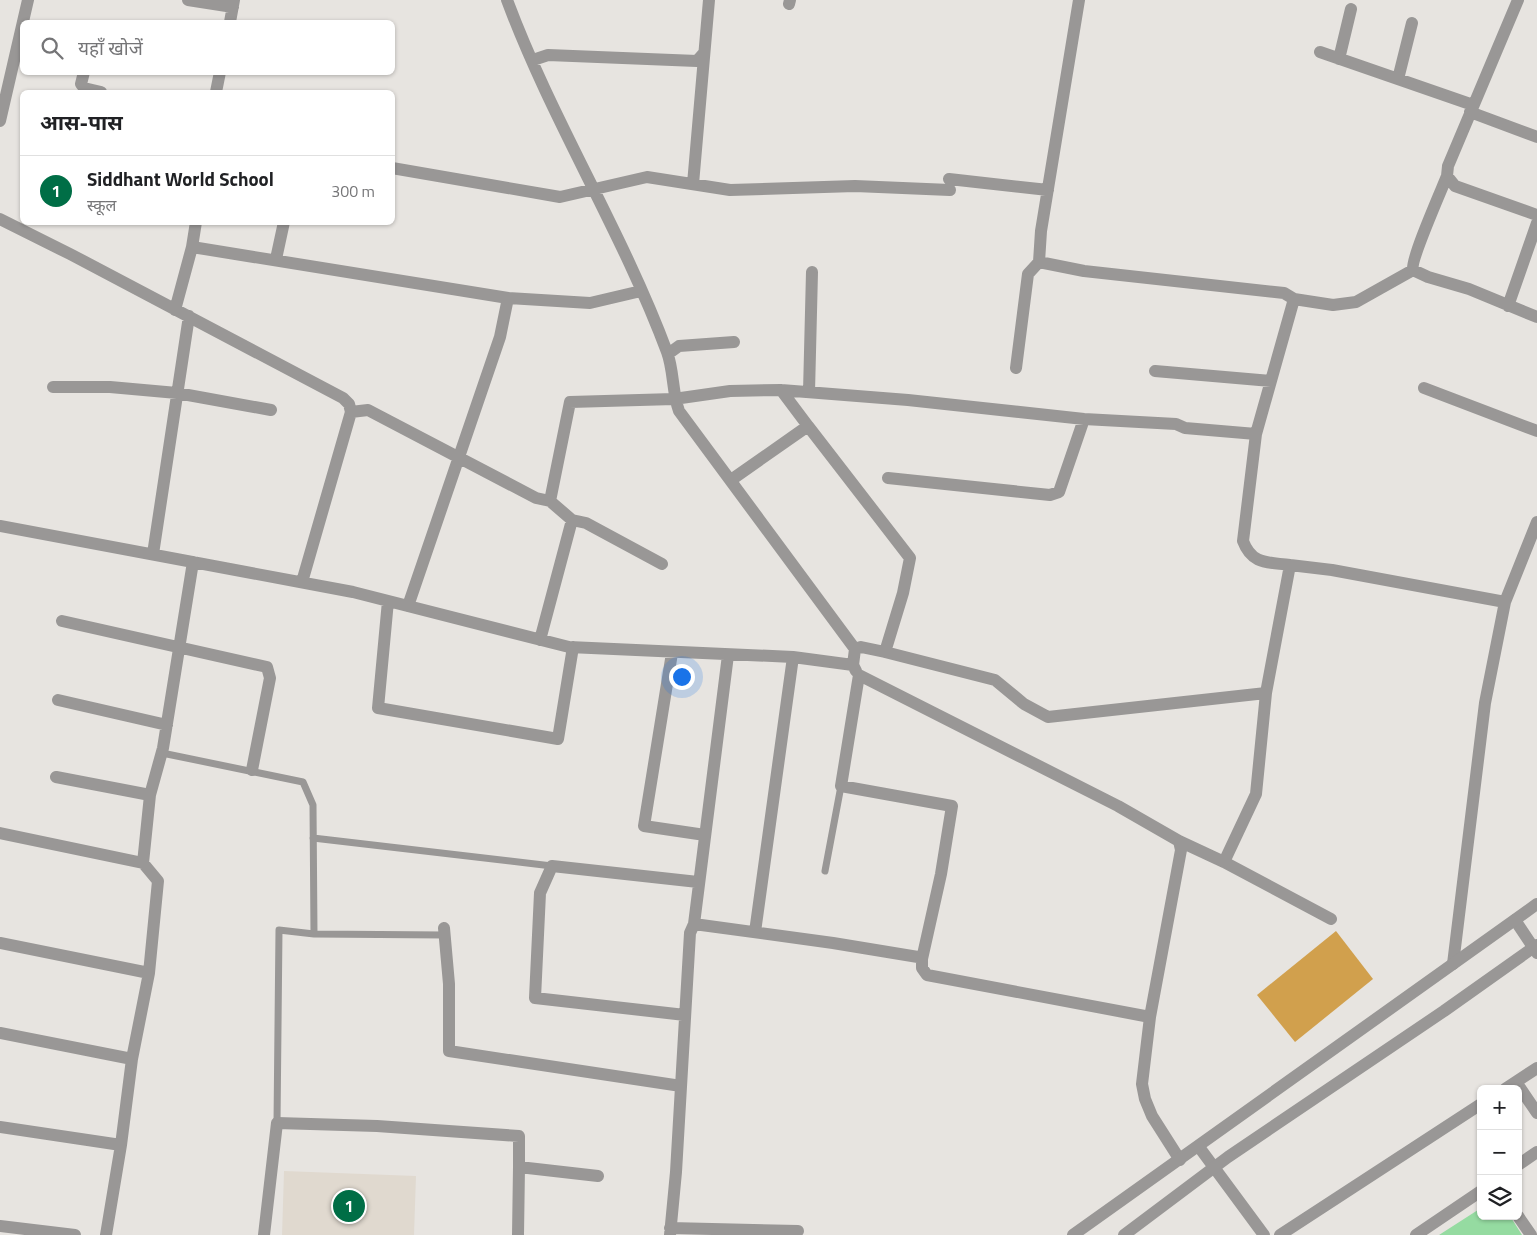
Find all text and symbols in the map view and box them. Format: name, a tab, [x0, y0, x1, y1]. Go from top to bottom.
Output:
search box	[20, 20, 395, 75]
text: यहाँ खोजें	[78, 33, 143, 62]
icon: search	[38, 34, 66, 62]
text: आस-पास	[40, 106, 123, 138]
text: Siddhant World School	[87, 164, 274, 193]
text: 1	[52, 179, 60, 203]
text: 300 m	[331, 179, 375, 203]
text: स्कूल	[87, 193, 116, 217]
your location	[669, 664, 695, 690]
map controls	[1477, 1085, 1522, 1220]
button: +	[1477, 1085, 1522, 1130]
button: −	[1477, 1130, 1522, 1175]
button: layers	[1477, 1175, 1522, 1220]
pin: 1	[333, 1187, 365, 1225]

